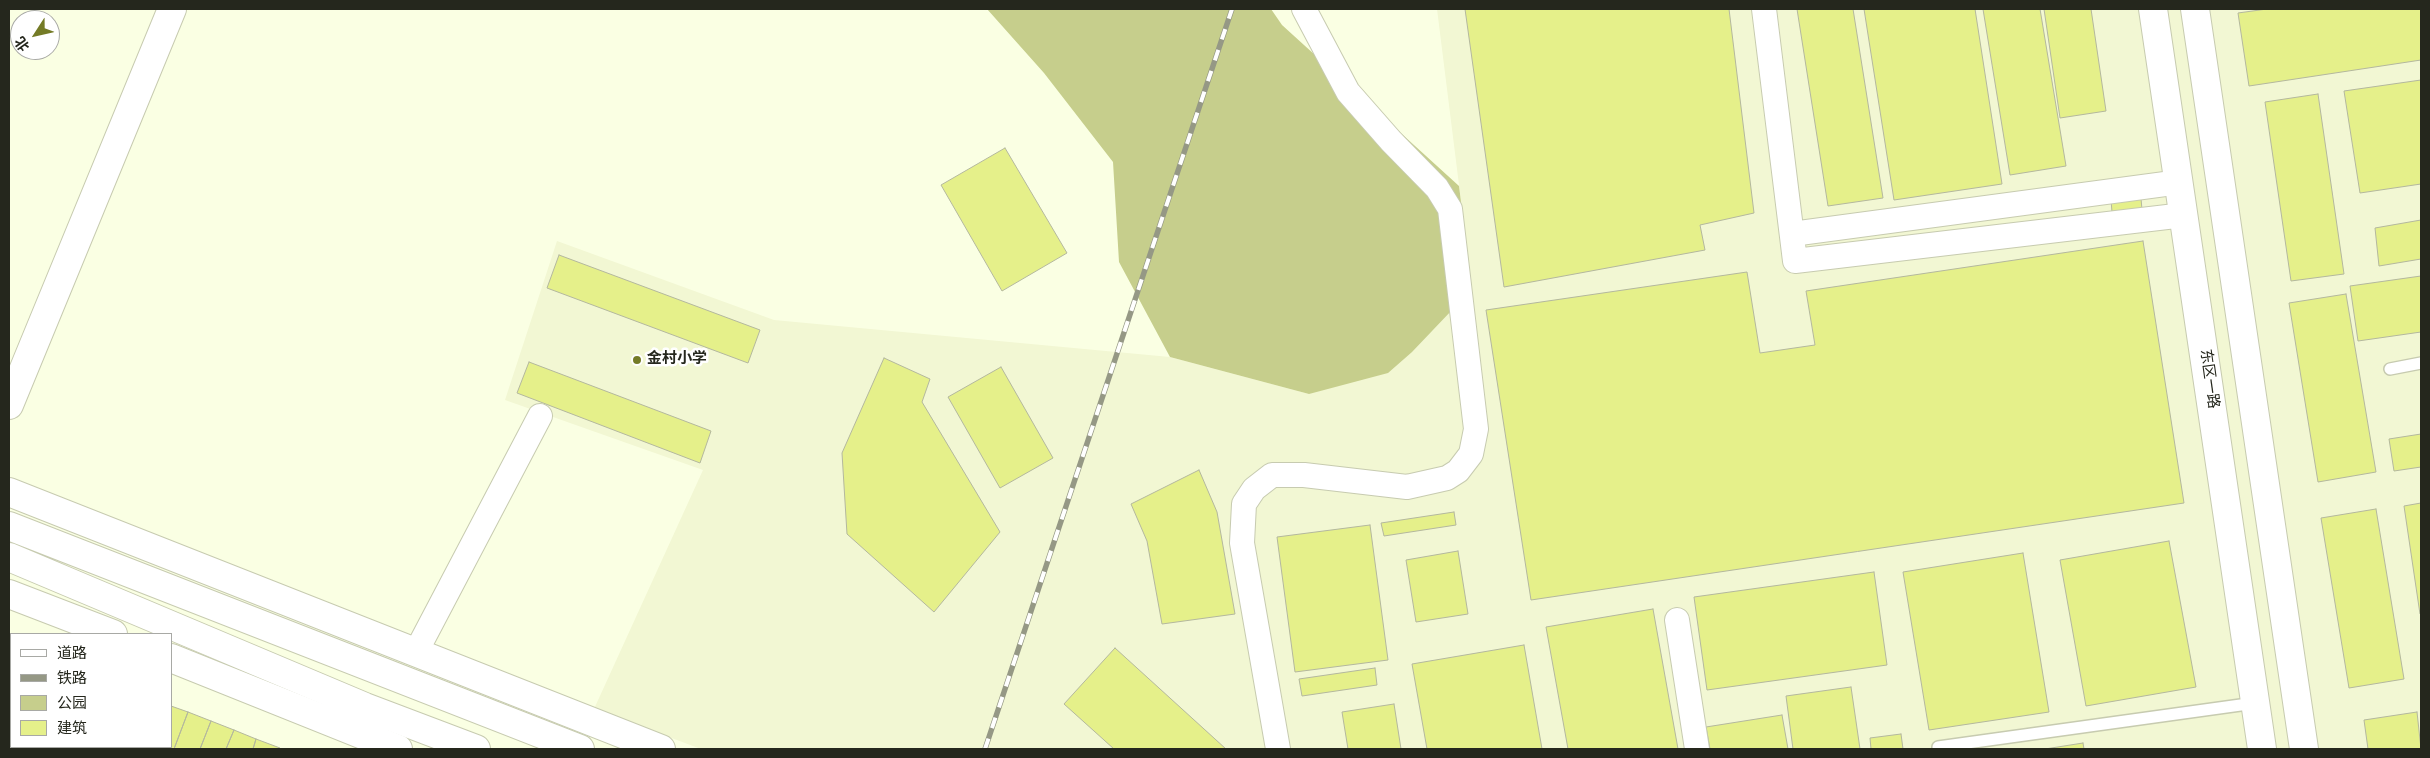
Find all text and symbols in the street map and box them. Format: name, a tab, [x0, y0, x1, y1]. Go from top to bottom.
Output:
north arrow	[10, 10, 60, 60]
text: 北	[12, 33, 34, 54]
street label: 东区一路	[2195, 348, 2221, 410]
place label: 金村小学	[647, 351, 707, 369]
marker: 金村小学	[631, 354, 643, 366]
legend	[10, 633, 172, 748]
text: 道路	[57, 645, 87, 664]
text: 铁路	[57, 670, 87, 689]
text: 公园	[57, 695, 87, 714]
text: 建筑	[57, 720, 87, 739]

